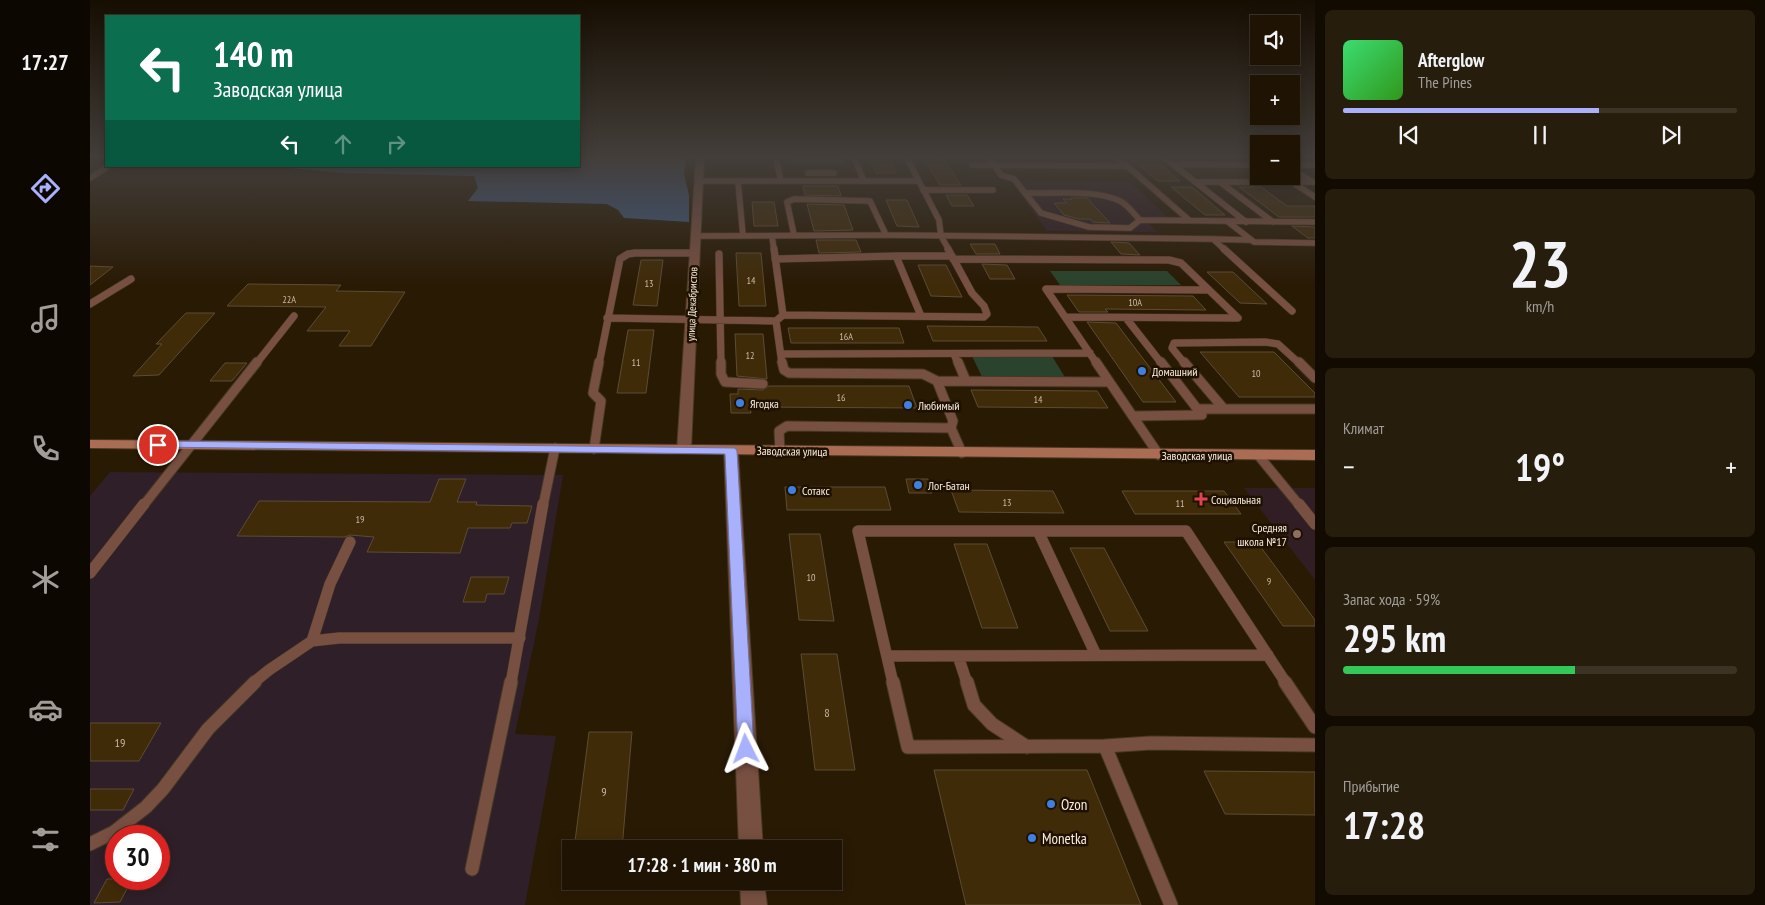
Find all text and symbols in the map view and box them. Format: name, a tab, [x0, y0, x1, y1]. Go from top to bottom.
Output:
map controls	[1250, 15, 1300, 185]
button: sound	[1250, 15, 1300, 65]
text: 140 m	[213, 31, 294, 77]
icon: left	[130, 35, 195, 100]
text: 17:27	[21, 48, 69, 76]
text: Afterglow	[1418, 48, 1484, 72]
text: The Pines	[1418, 72, 1472, 92]
text: Заводская улица	[213, 75, 343, 103]
button: +	[1250, 75, 1300, 125]
icon: previous	[1395, 121, 1423, 149]
icon: pause	[1526, 121, 1554, 149]
icon: next	[1657, 121, 1685, 149]
icon: left	[276, 130, 304, 158]
icon: ahead	[329, 130, 357, 158]
icon: right	[382, 130, 410, 158]
button: −	[1250, 135, 1300, 185]
icon: directions	[28, 171, 63, 206]
text: 23	[1509, 221, 1571, 305]
street label: улица Декабристов	[684, 266, 700, 341]
house number: 14	[747, 274, 756, 287]
house number: 13	[645, 277, 654, 290]
house number: 22А	[282, 293, 296, 306]
house number: 10А	[1128, 296, 1142, 309]
text: km/h	[1526, 296, 1554, 316]
icon: music	[28, 301, 63, 336]
house number: 16А	[839, 330, 853, 343]
house number: 12	[746, 349, 755, 362]
house number: 11	[632, 356, 641, 369]
place label: Домашний	[1152, 364, 1197, 379]
marker: Домашний	[1136, 365, 1148, 377]
house number: 10	[1252, 367, 1261, 380]
house number: 16	[837, 391, 846, 404]
house number: 14	[1034, 393, 1043, 406]
place label: Ягодка	[750, 396, 779, 411]
marker: Ягодка	[734, 397, 746, 409]
place label: Любимый	[917, 398, 959, 413]
marker: Любимый	[902, 399, 914, 411]
text: Климат	[1343, 418, 1384, 438]
pin	[137, 424, 179, 466]
icon: phone	[28, 431, 63, 466]
icon: arrive	[144, 431, 172, 459]
text: 19°	[1515, 442, 1565, 491]
street label: Заводская улица	[756, 443, 828, 459]
street label: Заводская улица	[1162, 448, 1233, 463]
text: −	[1343, 448, 1355, 485]
text: +	[1725, 448, 1737, 485]
place label: Лог-Батан	[927, 478, 970, 493]
marker: Лог-Батан	[912, 479, 924, 491]
place label: Сотакс	[802, 483, 830, 498]
marker: Сотакс	[786, 484, 798, 496]
place label: Социальная	[1211, 492, 1261, 507]
marker: Социальная	[1195, 493, 1207, 505]
house number: 13	[1003, 496, 1012, 509]
house number: 11	[1176, 497, 1185, 510]
house number: 19	[356, 513, 365, 526]
place label: Средняя школа №17	[1237, 520, 1287, 549]
marker: Средняя школа №17	[1291, 528, 1303, 540]
icon: climate	[28, 562, 63, 597]
house number: 10	[807, 571, 816, 584]
house number: 9	[1267, 575, 1271, 588]
text: Запас хода · 59%	[1343, 589, 1440, 609]
text: 295 km	[1343, 613, 1446, 662]
icon: car	[28, 692, 63, 727]
house number: 8	[824, 705, 830, 720]
position arrow	[719, 722, 771, 774]
house number: 19	[115, 735, 125, 750]
text: Прибытие	[1343, 776, 1400, 796]
house number: 9	[601, 784, 607, 799]
place label: Ozon	[1061, 795, 1087, 814]
marker: Ozon	[1045, 798, 1057, 810]
text: 17:28	[1343, 800, 1425, 849]
icon: filters	[28, 822, 63, 857]
speed limit sign: 30	[105, 825, 170, 890]
place label: Monetka	[1042, 829, 1087, 848]
marker: Monetka	[1026, 832, 1038, 844]
text: 17:28 · 1 мин · 380 m	[628, 853, 776, 877]

